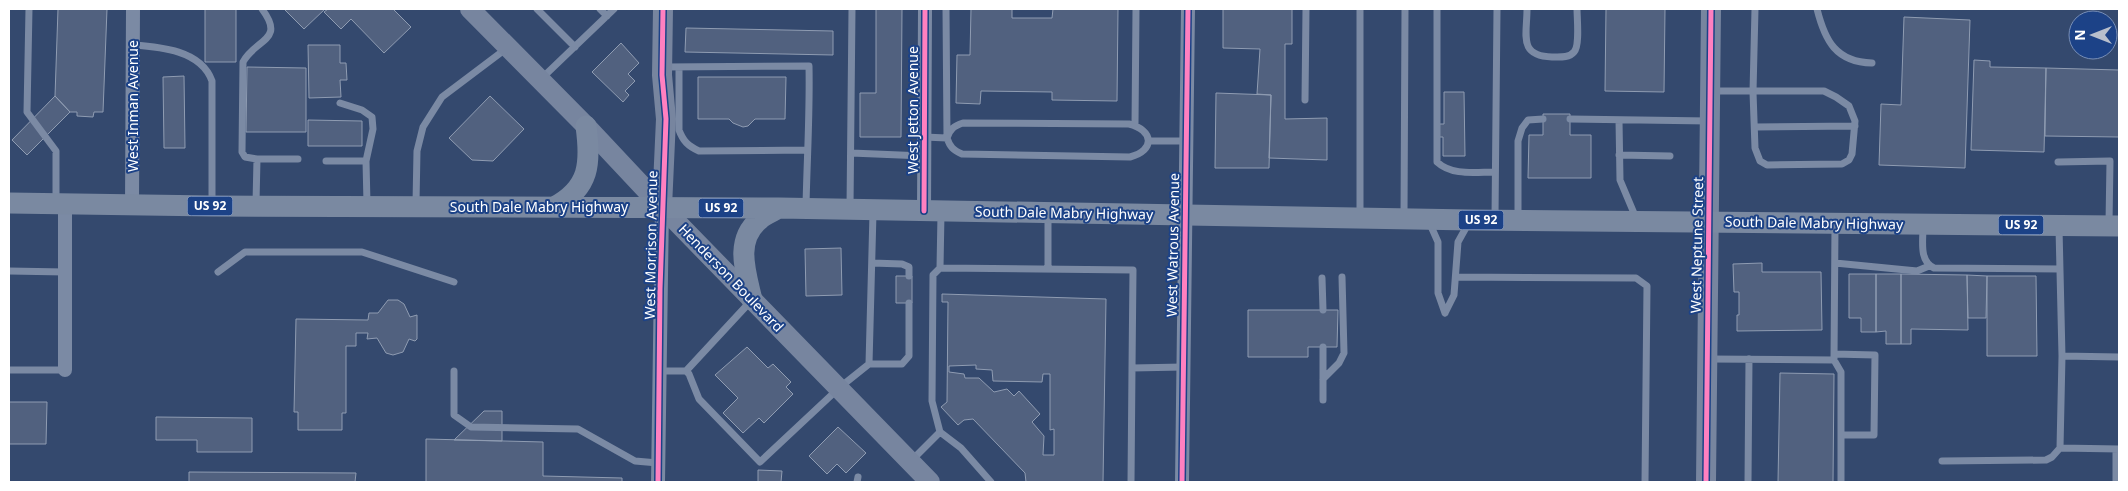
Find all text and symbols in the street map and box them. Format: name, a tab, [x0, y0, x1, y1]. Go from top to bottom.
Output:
north arrow	[2068, 10, 2118, 60]
text: N	[2070, 29, 2089, 41]
street label: West Inman Avenue	[123, 40, 142, 172]
street label: West Jetton Avenue	[903, 46, 922, 174]
street label: West Morrison Avenue	[640, 170, 661, 320]
street label: West Watrous Avenue	[1162, 173, 1183, 317]
street label: West Neptune Street	[1686, 177, 1707, 313]
road number: US 92	[188, 197, 232, 216]
street label: South Dale Mabry Highway	[450, 197, 629, 216]
road number: US 92	[698, 198, 744, 218]
street label: South Dale Mabry Highway	[975, 201, 1154, 224]
road number: US 92	[1458, 210, 1504, 230]
street label: South Dale Mabry Highway	[1725, 211, 1904, 234]
road number: US 92	[1998, 216, 2044, 234]
street label: Henderson Boulevard	[675, 220, 788, 336]

